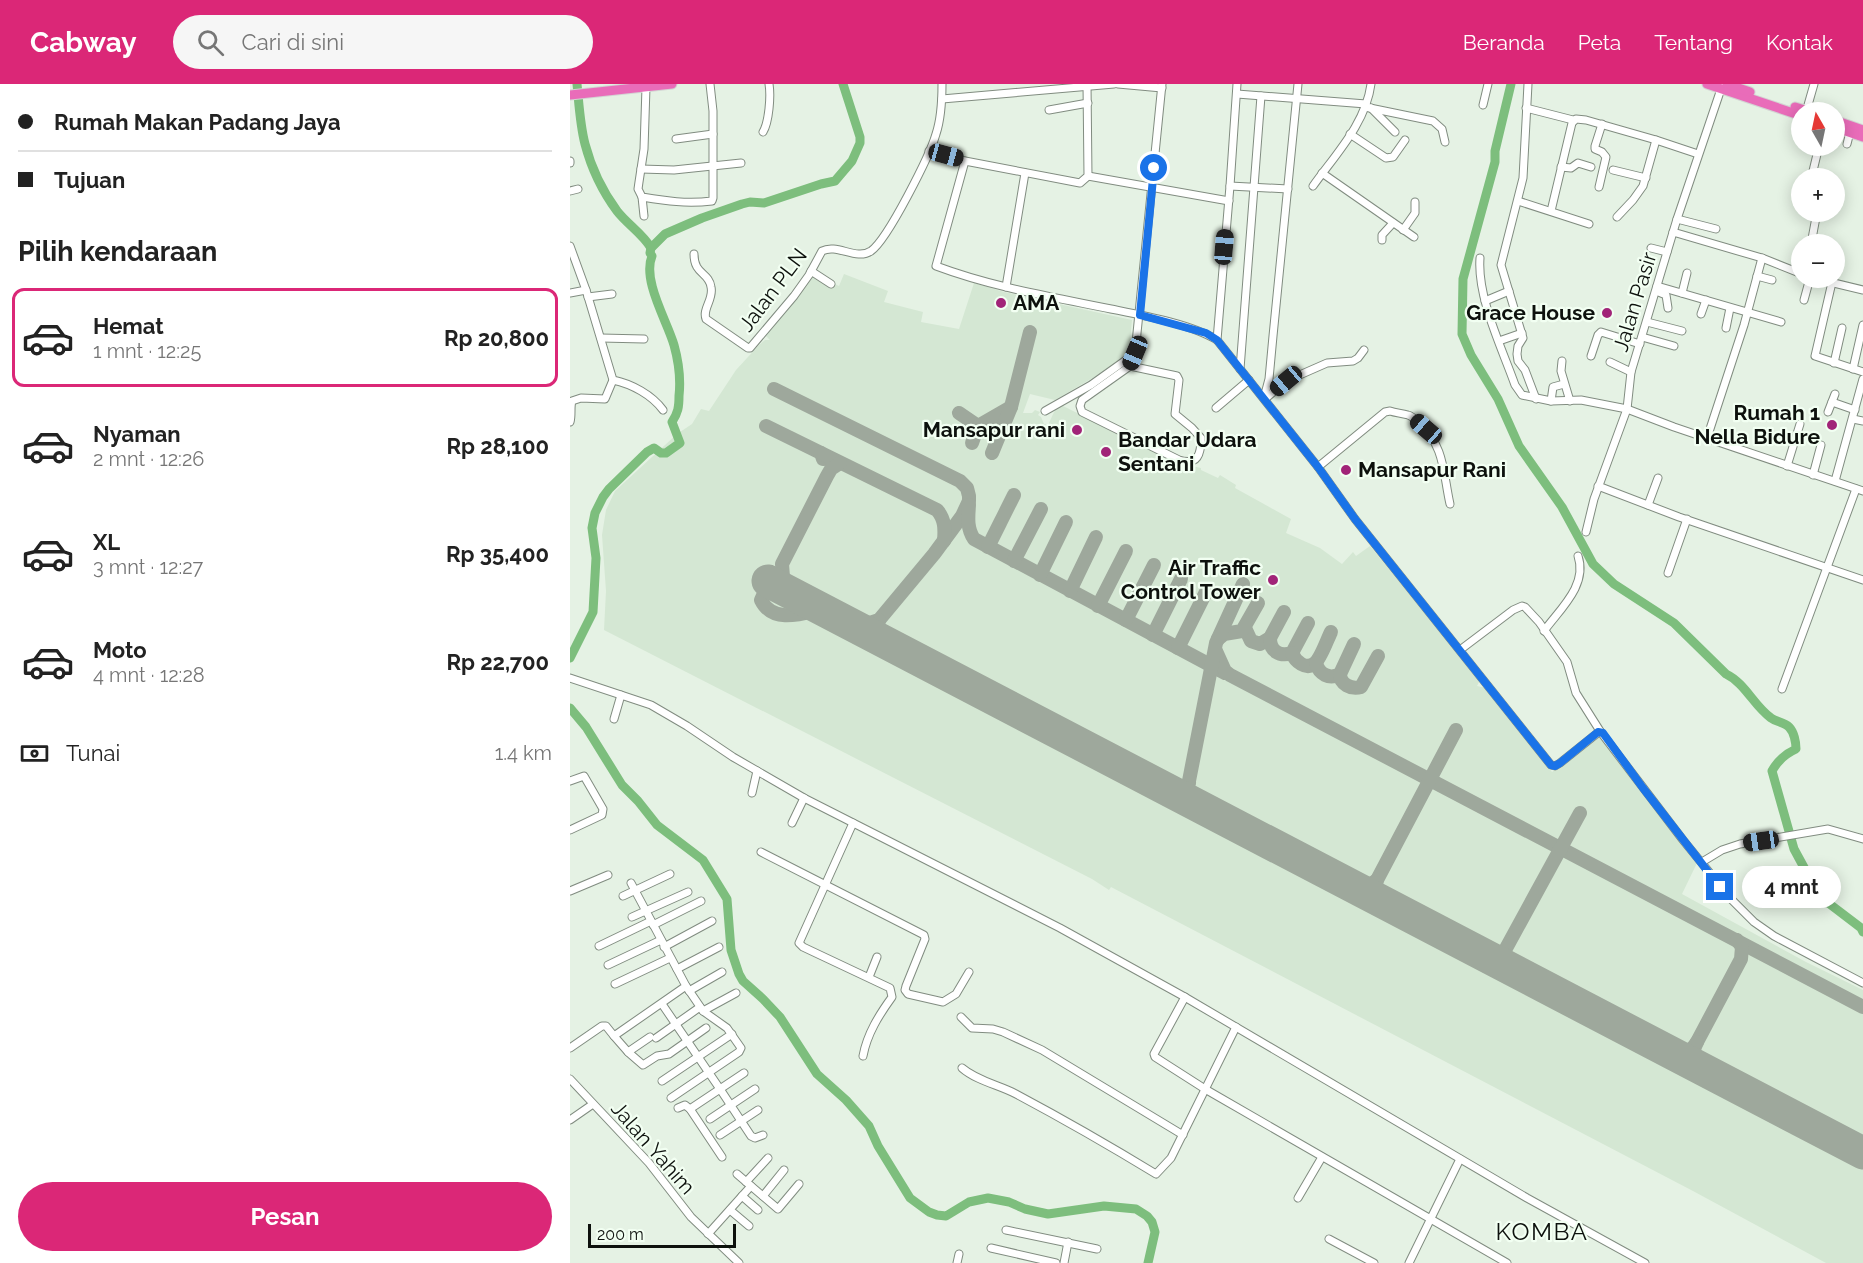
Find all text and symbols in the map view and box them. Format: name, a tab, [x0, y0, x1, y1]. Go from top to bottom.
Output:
search box	[173, 15, 593, 69]
text: Cabway	[30, 26, 137, 59]
icon: search	[194, 26, 227, 59]
text: Cari di sini	[242, 29, 344, 55]
text: Beranda	[1463, 30, 1545, 55]
text: Peta	[1578, 30, 1621, 55]
text: Tentang	[1654, 30, 1733, 55]
text: Kontak	[1766, 30, 1833, 55]
north arrow	[1791, 102, 1845, 156]
map controls	[1791, 102, 1845, 288]
text: Rumah Makan Padang Jaya	[54, 109, 341, 135]
car	[926, 142, 966, 168]
route start	[1140, 154, 1167, 181]
text: Tujuan	[54, 167, 125, 193]
button: +	[1791, 168, 1845, 222]
car	[1213, 228, 1235, 266]
button: −	[1791, 234, 1845, 288]
text: Pilih kendaraan	[18, 236, 217, 267]
street label: Jalan PLN	[733, 243, 812, 336]
street label: Jalan Pasir	[1608, 249, 1662, 355]
place label: AMA	[1013, 290, 1060, 315]
marker: AMA	[994, 296, 1008, 310]
place label: Grace House	[1466, 300, 1595, 325]
marker: Grace House	[1600, 306, 1614, 320]
icon: car	[21, 311, 75, 365]
text: Hemat	[93, 313, 164, 339]
text: Rp 20,800	[444, 325, 549, 351]
car	[1120, 333, 1150, 373]
text: 1 mnt · 12:25	[93, 339, 201, 363]
car	[1266, 363, 1306, 399]
place label: Rumah 1 Nella Bidure	[1694, 400, 1820, 449]
car	[1407, 410, 1445, 448]
place label: Mansapur rani	[923, 417, 1065, 442]
marker: Rumah 1 Nella Bidure	[1825, 418, 1839, 432]
icon: car	[21, 419, 75, 473]
text: Nyaman	[93, 421, 181, 447]
marker: Mansapur rani	[1070, 423, 1084, 437]
place label: Bandar Udara Sentani	[1118, 427, 1257, 476]
text: Rp 28,100	[447, 433, 549, 459]
marker: Bandar Udara Sentani	[1099, 445, 1113, 459]
text: 2 mnt · 12:26	[93, 447, 204, 471]
place label: Mansapur Rani	[1358, 457, 1506, 482]
marker: Mansapur Rani	[1339, 463, 1353, 477]
icon: car	[21, 527, 75, 581]
text: XL	[93, 529, 120, 555]
text: Rp 35,400	[446, 541, 549, 567]
text: 3 mnt · 12:27	[93, 555, 203, 579]
place label: Air Traffic Control Tower	[1121, 555, 1261, 604]
marker: Air Traffic Control Tower	[1266, 573, 1280, 587]
icon: car	[21, 635, 75, 689]
text: Moto	[93, 637, 147, 663]
text: Rp 22,700	[446, 649, 549, 675]
text: 4 mnt · 12:28	[93, 663, 205, 687]
icon: cash	[18, 737, 51, 770]
text: Tunai	[66, 740, 120, 766]
text: 1.4 km	[495, 741, 552, 765]
car	[1742, 830, 1780, 852]
callout: 4 mnt	[1741, 866, 1840, 908]
route end	[1706, 873, 1733, 900]
text: 4 mnt	[1764, 875, 1819, 899]
street label: Jalan Yahim	[606, 1096, 700, 1199]
button: Pesan	[18, 1182, 552, 1251]
district label: KOMBA	[1496, 1217, 1588, 1246]
scale bar	[588, 1221, 736, 1248]
text: 200 m	[597, 1225, 644, 1244]

